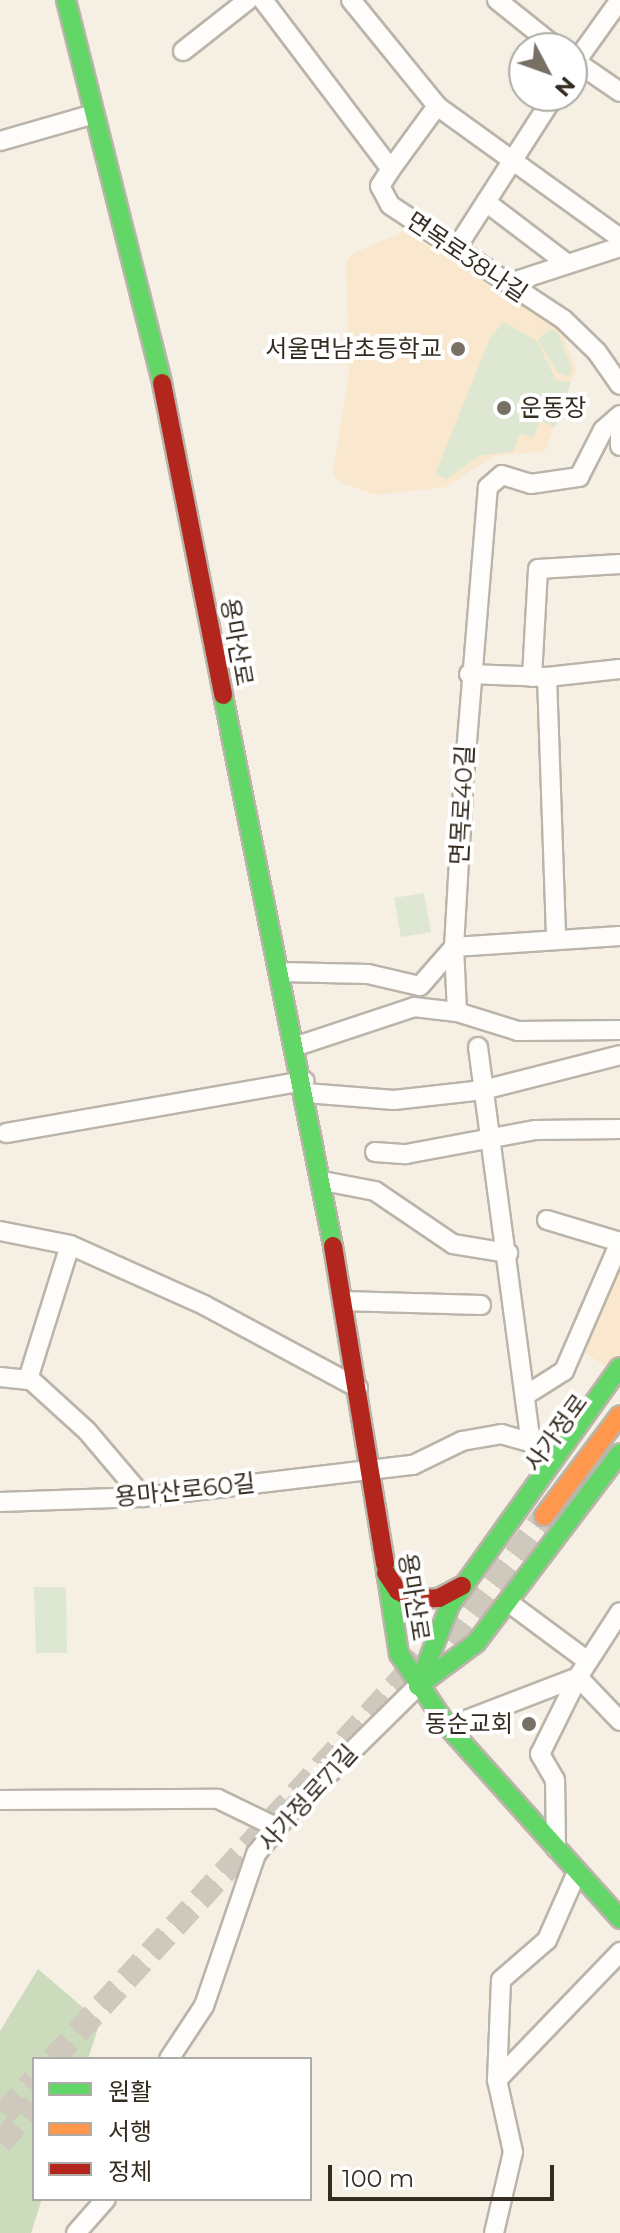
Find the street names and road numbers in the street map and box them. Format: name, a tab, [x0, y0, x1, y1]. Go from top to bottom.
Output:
street label: 면목로38나길	[401, 206, 533, 308]
street label: 용마산로	[215, 596, 259, 688]
street label: 면목로40길	[444, 744, 480, 866]
street label: 사가정로	[518, 1389, 594, 1477]
street label: 용마산로60길	[113, 1468, 257, 1512]
street label: 용마산로	[393, 1551, 435, 1643]
street label: 사가정로71길	[253, 1739, 363, 1857]

